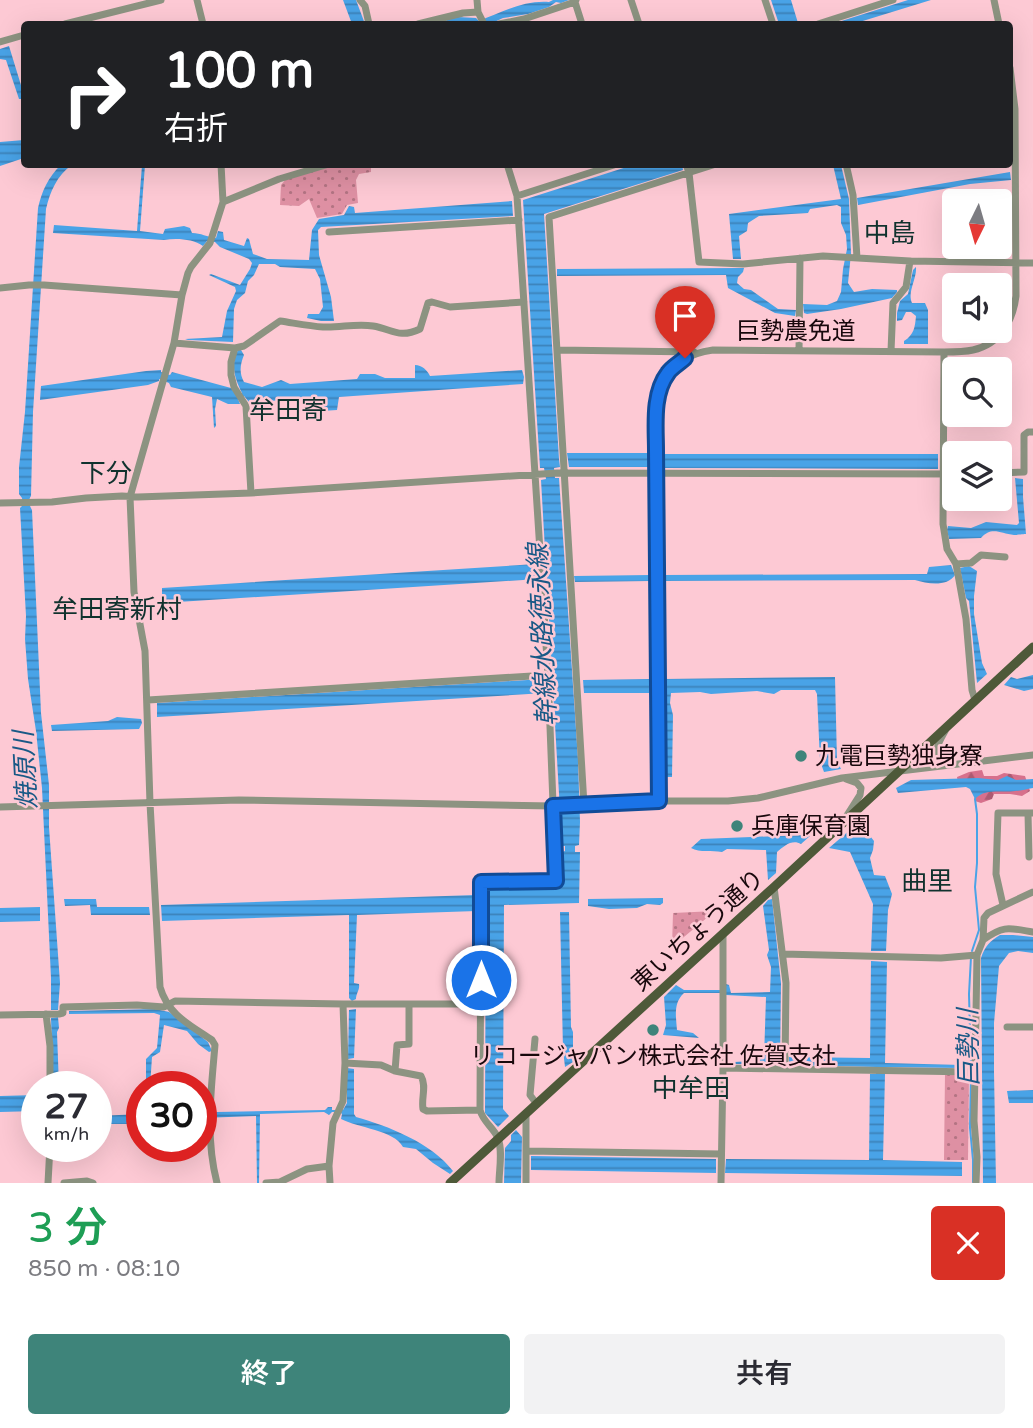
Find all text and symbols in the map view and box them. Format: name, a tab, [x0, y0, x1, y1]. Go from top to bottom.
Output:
text: 100 m	[164, 42, 314, 101]
icon: right	[49, 49, 140, 140]
text: 右折	[164, 110, 228, 148]
north arrow	[942, 189, 1012, 259]
map controls	[942, 189, 1012, 511]
district label: 中島	[864, 218, 916, 249]
button: sound	[942, 273, 1012, 343]
pin	[655, 286, 715, 358]
icon: arrive	[666, 297, 704, 335]
street label: 巨勢農免道	[736, 317, 856, 346]
button: search	[942, 357, 1012, 427]
district label: 牟田寄	[249, 395, 327, 426]
button: layers	[942, 441, 1012, 511]
district label: 下分	[80, 458, 132, 489]
water label: 幹線水路徳永線	[522, 540, 563, 727]
district label: 牟田寄新村	[52, 594, 182, 625]
water label: 焼原川	[8, 727, 43, 810]
place label: 九電巨勢独身寮	[815, 742, 983, 771]
marker: 九電巨勢独身寮	[793, 748, 809, 764]
place label: 兵庫保育園	[751, 812, 871, 841]
marker: 兵庫保育園	[729, 818, 745, 834]
street label: 東いちょう通り	[626, 863, 770, 997]
district label: 曲里	[901, 866, 953, 897]
position arrow	[444, 943, 518, 1017]
water label: 巨勢川	[952, 1006, 985, 1087]
marker: リコージャパン株式会社 佐賀支社	[645, 1022, 661, 1038]
place label: リコージャパン株式会社 佐賀支社	[470, 1042, 836, 1071]
speed limit sign: 30	[126, 1071, 217, 1162]
district label: 中牟田	[652, 1073, 730, 1104]
text: 27	[45, 1086, 88, 1128]
text: km/h	[44, 1123, 89, 1145]
text: 3 分	[28, 1203, 107, 1254]
button: close	[931, 1206, 1005, 1280]
text: 850 m · 08:10	[28, 1255, 180, 1283]
button: 終了	[28, 1334, 510, 1414]
button: 共有	[524, 1334, 1005, 1414]

